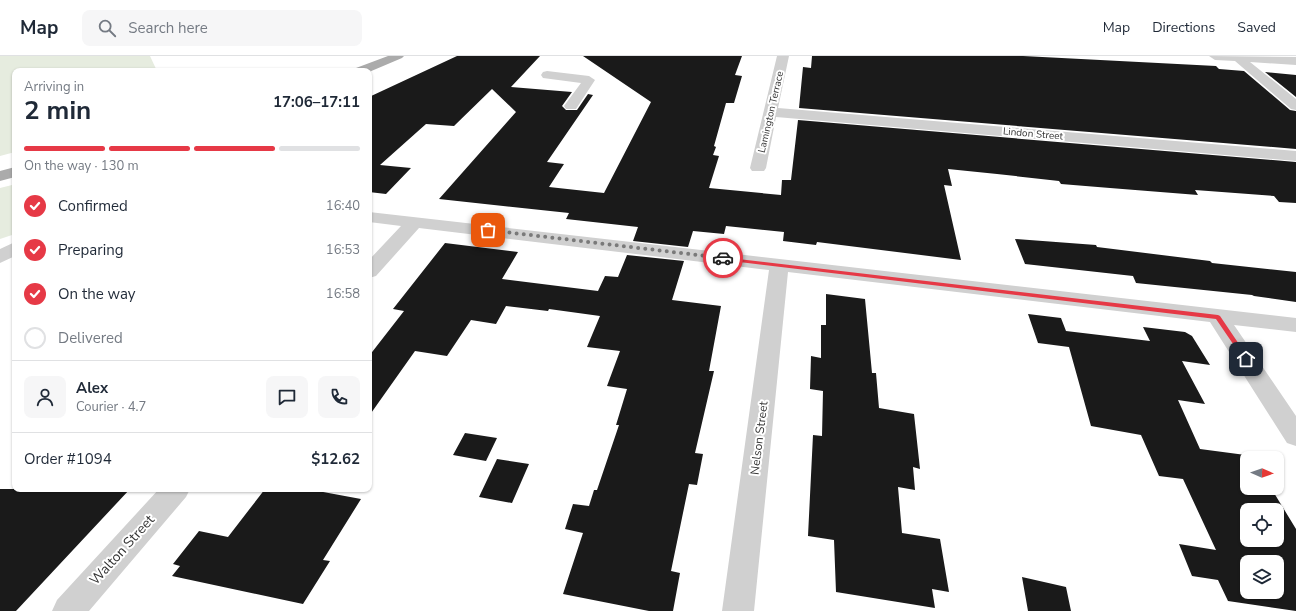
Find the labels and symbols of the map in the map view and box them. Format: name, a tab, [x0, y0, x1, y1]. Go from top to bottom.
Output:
street label: Lamington Terrace	[755, 70, 787, 154]
street label: Lindon Street	[1002, 124, 1064, 144]
pin	[471, 213, 505, 247]
courier	[703, 238, 743, 278]
pin	[1229, 342, 1263, 376]
street label: Nelson Street	[747, 400, 772, 476]
north arrow	[1240, 451, 1284, 495]
street label: Walton Street	[85, 511, 159, 589]

